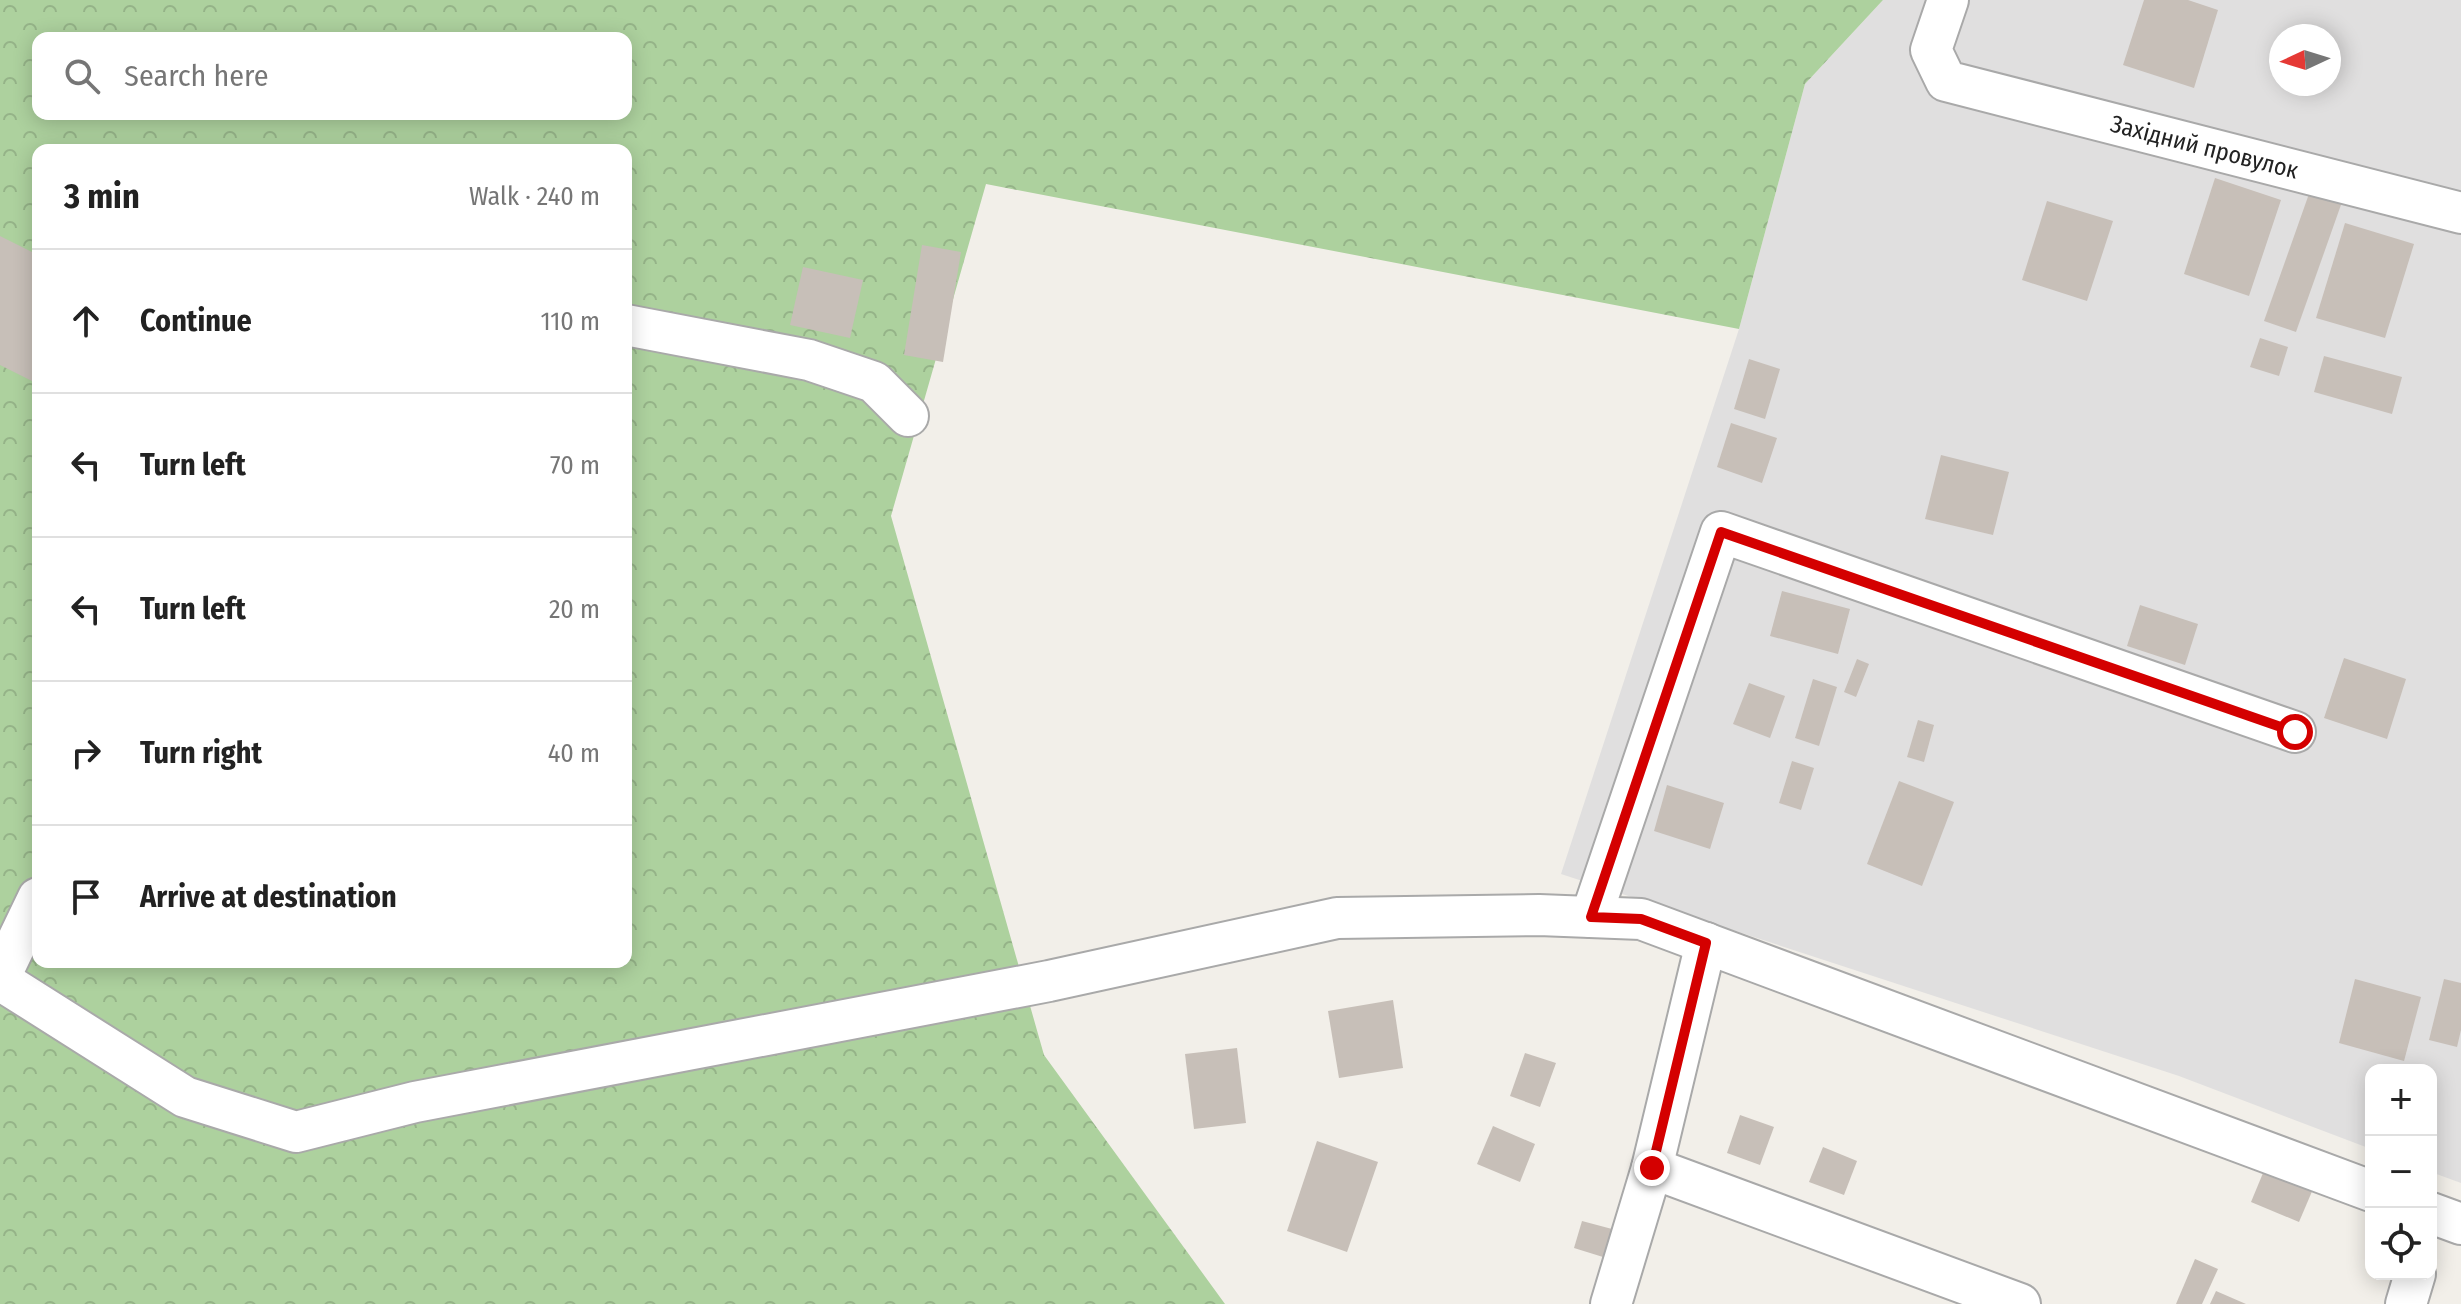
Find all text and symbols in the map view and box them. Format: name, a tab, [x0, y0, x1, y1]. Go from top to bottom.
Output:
north arrow	[2269, 24, 2341, 96]
search box	[32, 32, 632, 120]
icon: search	[60, 54, 104, 98]
text: Search here	[124, 58, 269, 94]
street label: Західний провулок	[2108, 110, 2302, 185]
text: 3 min	[64, 176, 140, 217]
text: Walk · 240 m	[469, 181, 600, 212]
icon: ahead	[64, 299, 108, 343]
text: Continue	[140, 303, 252, 339]
text: 110 m	[540, 306, 600, 337]
icon: left	[64, 443, 108, 487]
text: Turn left	[140, 447, 246, 483]
text: 70 m	[550, 450, 600, 481]
icon: left	[64, 587, 108, 631]
text: Turn left	[140, 591, 246, 627]
text: 20 m	[549, 594, 600, 625]
route start	[2277, 714, 2313, 750]
icon: right	[64, 731, 108, 775]
text: Turn right	[140, 735, 262, 771]
text: 40 m	[548, 738, 600, 769]
icon: arrive	[64, 875, 108, 919]
text: Arrive at destination	[140, 879, 397, 915]
map controls	[2365, 1064, 2437, 1280]
button: +	[2365, 1064, 2437, 1136]
button: −	[2365, 1136, 2437, 1208]
route end	[1634, 1150, 1670, 1186]
button: locate	[2365, 1208, 2437, 1280]

